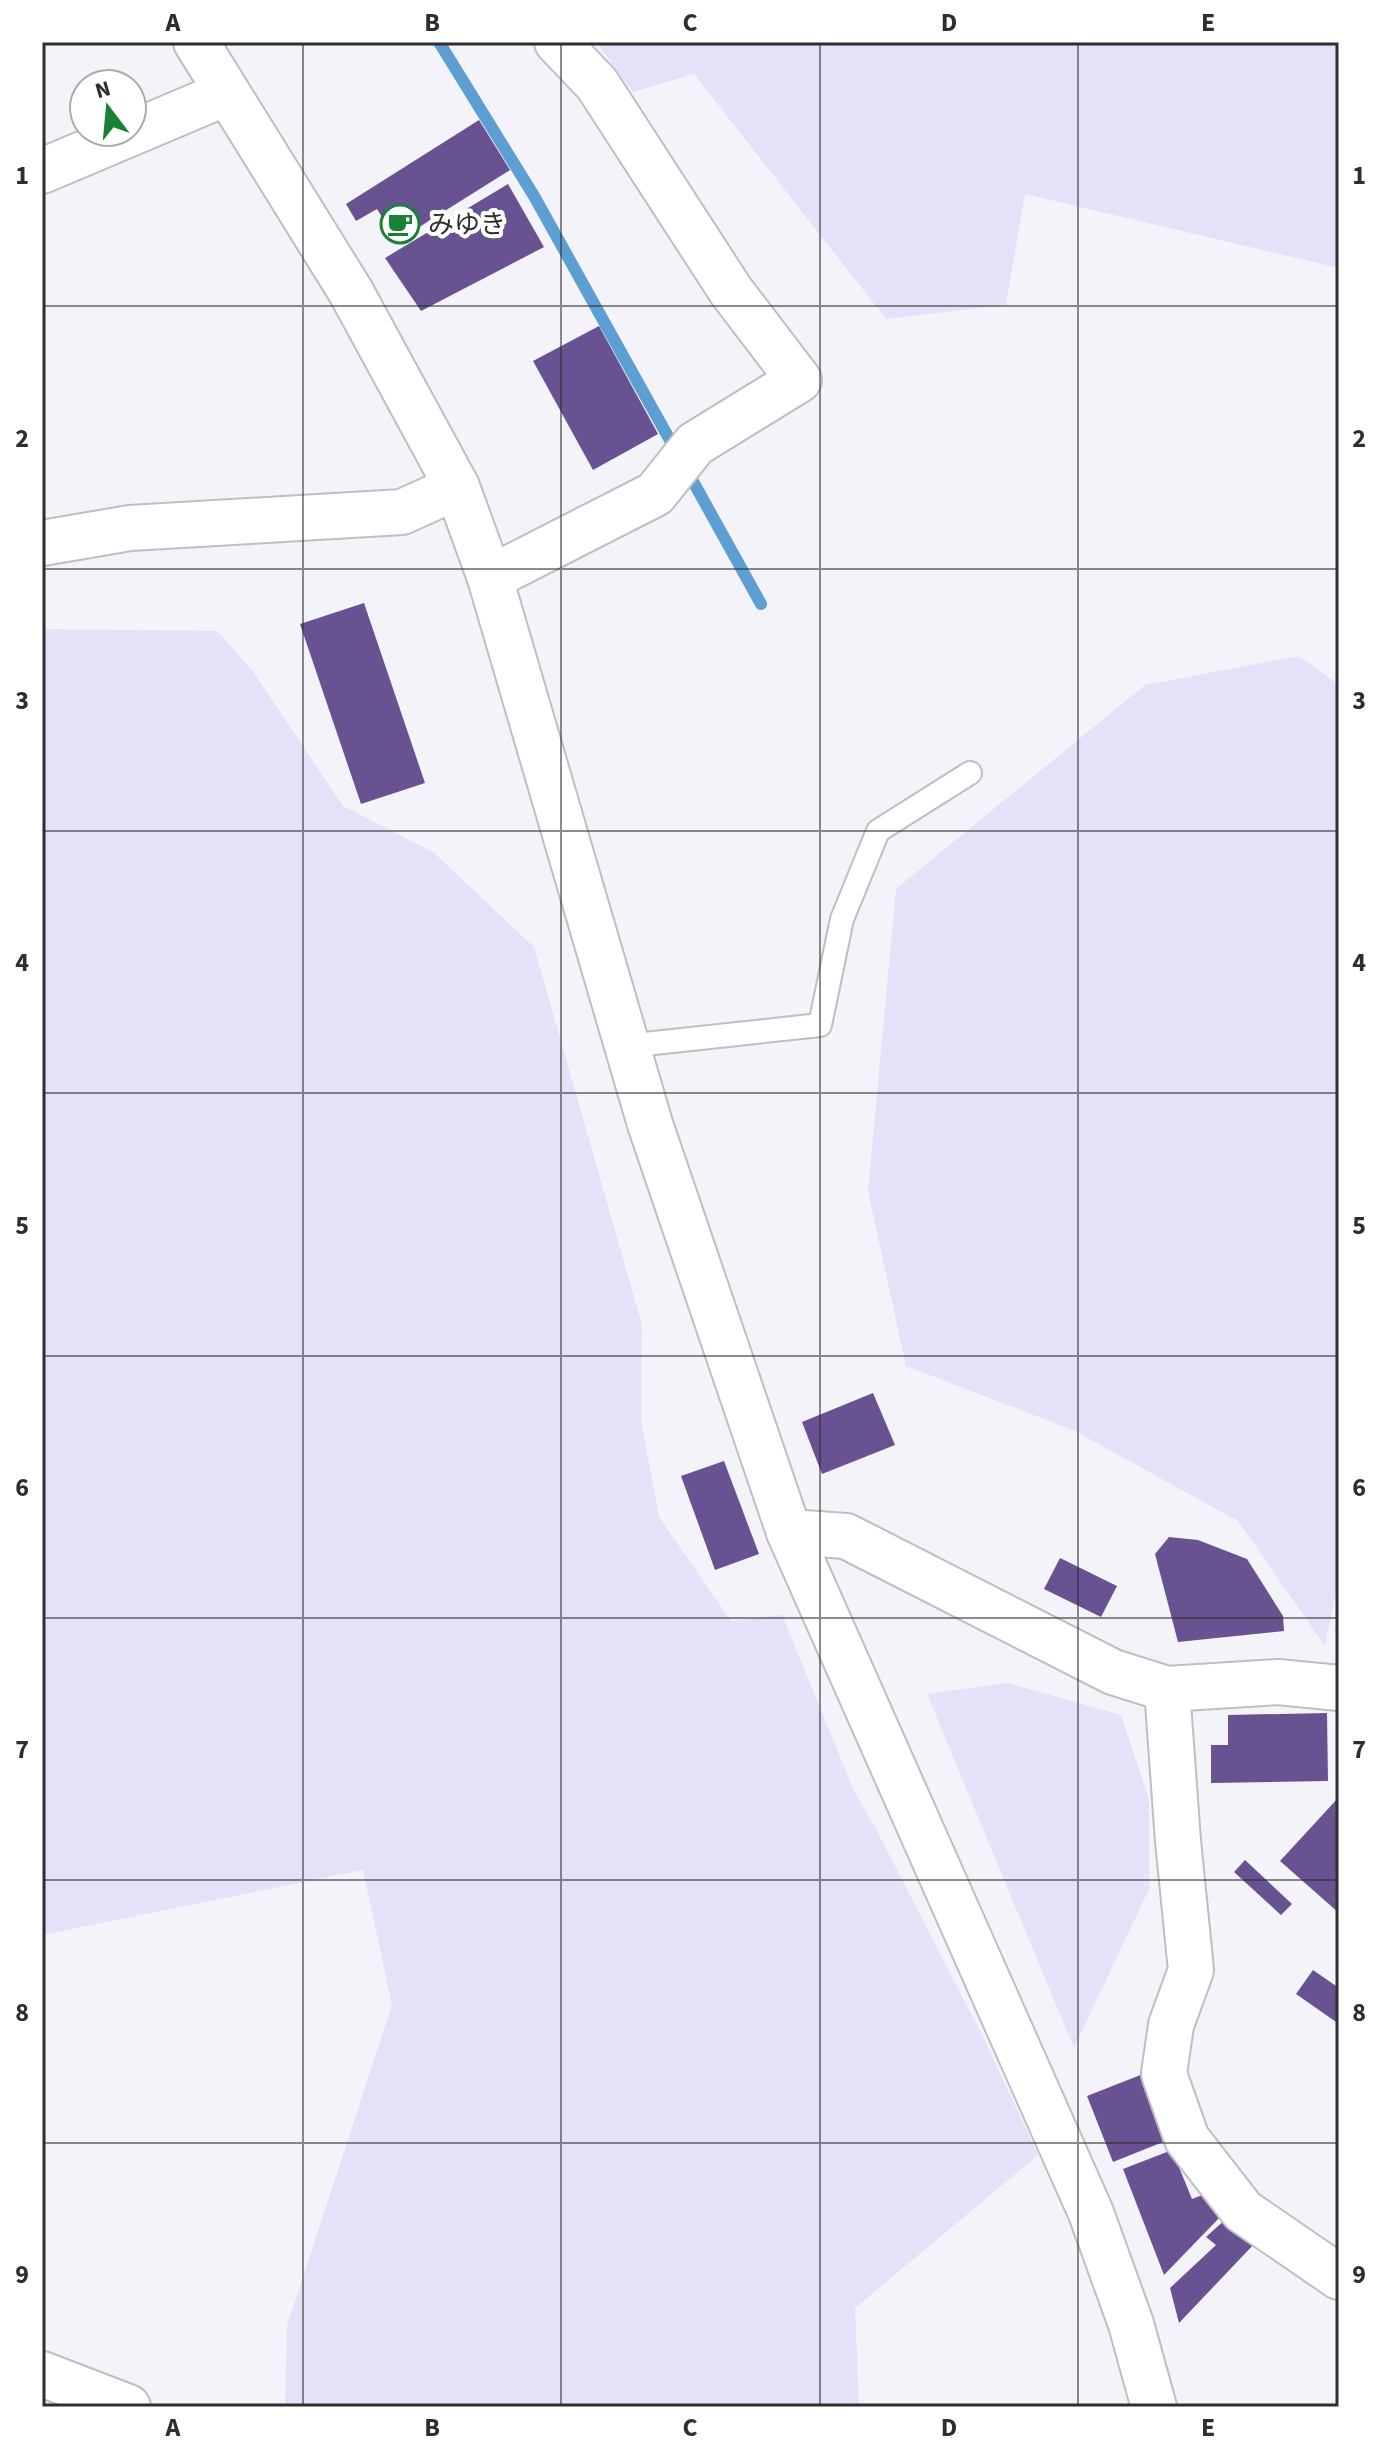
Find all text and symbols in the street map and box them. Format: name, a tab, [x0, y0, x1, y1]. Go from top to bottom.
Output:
text: A	[165, 4, 182, 41]
text: B	[424, 4, 440, 41]
text: C	[682, 4, 698, 41]
text: D	[941, 4, 957, 41]
text: E	[1201, 4, 1215, 41]
north arrow	[68, 68, 148, 148]
text: N	[91, 72, 114, 107]
text: 1	[15, 157, 29, 194]
text: 1	[1352, 157, 1366, 194]
cafe icon: みゆき	[379, 203, 421, 245]
place label: みゆき	[428, 206, 506, 243]
text: 2	[15, 420, 29, 457]
text: 2	[1352, 420, 1366, 457]
text: 3	[15, 682, 29, 719]
text: 3	[1352, 682, 1366, 719]
text: 4	[15, 944, 29, 981]
text: 4	[1352, 944, 1366, 981]
text: 5	[15, 1207, 29, 1244]
text: 5	[1352, 1207, 1366, 1244]
text: 6	[15, 1469, 29, 1506]
text: 6	[1352, 1469, 1366, 1506]
text: 7	[15, 1731, 29, 1768]
text: 7	[1352, 1731, 1366, 1768]
text: 8	[15, 1994, 29, 2031]
text: 8	[1352, 1994, 1366, 2031]
text: 9	[15, 2256, 29, 2293]
text: 9	[1352, 2256, 1366, 2293]
text: A	[165, 2409, 182, 2446]
text: B	[424, 2409, 440, 2446]
text: C	[682, 2409, 698, 2446]
text: D	[941, 2409, 957, 2446]
text: E	[1201, 2409, 1215, 2446]

